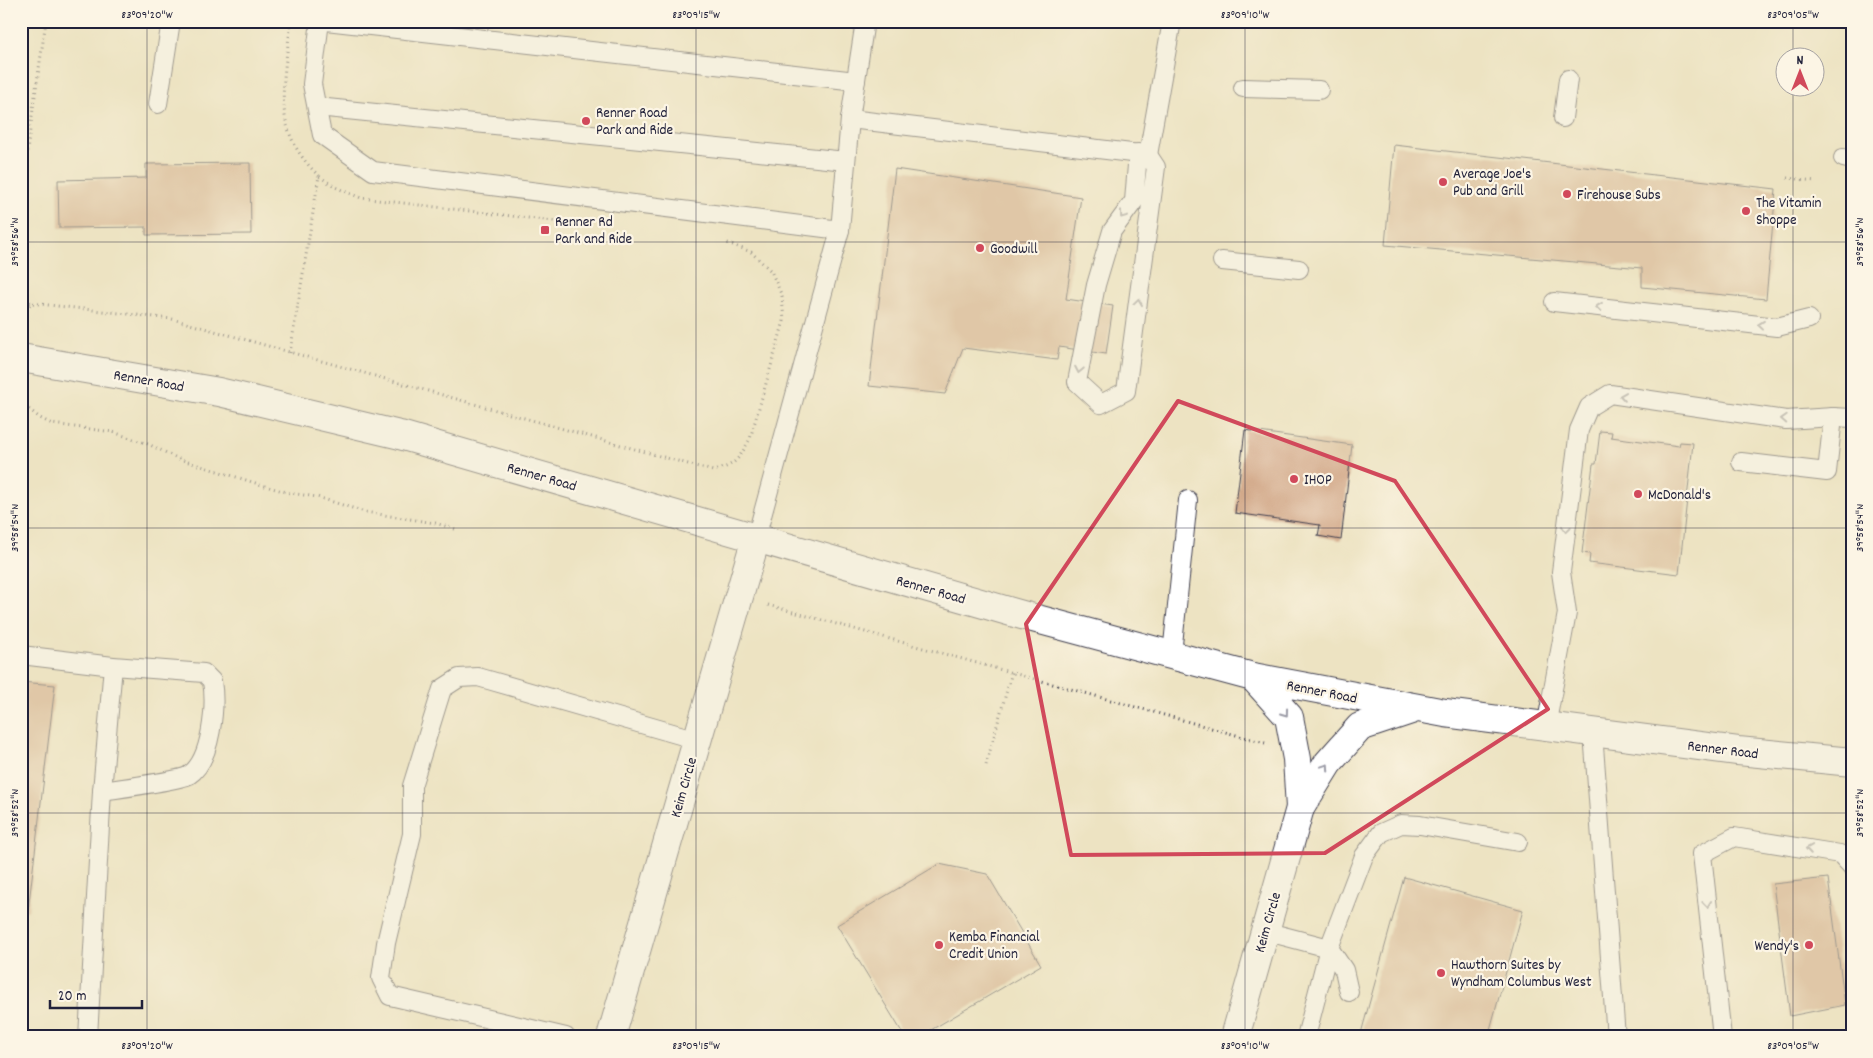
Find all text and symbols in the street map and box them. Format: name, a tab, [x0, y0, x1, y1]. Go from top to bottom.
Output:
text: 83°09'20"W	[121, 7, 173, 24]
text: 83°09'15"W	[672, 7, 720, 24]
text: 83°09'10"W	[1221, 7, 1269, 24]
text: 83°09'05"W	[1767, 7, 1819, 24]
north arrow	[1776, 48, 1826, 98]
text: N	[1797, 51, 1804, 71]
place label: Renner Road Park and Ride	[596, 103, 674, 142]
marker: Renner Road Park and Ride	[580, 115, 592, 127]
place label: Average Joe's Pub and Grill	[1453, 164, 1531, 203]
marker: Average Joe's Pub and Grill	[1437, 176, 1449, 188]
place label: Firehouse Subs	[1577, 185, 1661, 207]
marker: Firehouse Subs	[1561, 188, 1573, 200]
place label: The Vitamin Shoppe	[1756, 193, 1821, 232]
marker: The Vitamin Shoppe	[1740, 205, 1752, 217]
one-way arrow	[1120, 210, 1129, 219]
place label: Renner Rd Park and Ride	[555, 212, 633, 251]
text: 39°58'56"N	[7, 217, 24, 267]
text: 39°58'56"N	[1852, 217, 1869, 267]
marker: Renner Rd Park and Ride	[539, 224, 551, 236]
place label: Goodwill	[990, 239, 1038, 261]
marker: Goodwill	[974, 242, 986, 254]
one-way arrow	[1132, 298, 1143, 306]
one-way arrow	[1595, 302, 1603, 313]
one-way arrow	[1757, 320, 1765, 331]
street label: Renner Road	[112, 365, 186, 399]
one-way arrow	[1074, 366, 1085, 375]
one-way arrow	[1619, 392, 1628, 402]
one-way arrow	[1780, 414, 1788, 425]
street label: Renner Road	[504, 458, 579, 498]
place label: IHOP	[1304, 470, 1332, 492]
marker: IHOP	[1288, 473, 1300, 485]
place label: McDonald's	[1648, 485, 1711, 507]
marker: McDonald's	[1632, 488, 1644, 500]
text: 39°58'54"N	[7, 504, 24, 552]
text: 39°58'54"N	[1852, 504, 1869, 552]
one-way arrow	[1562, 524, 1572, 533]
street label: Renner Road	[893, 571, 968, 611]
street label: Renner Road	[1284, 675, 1359, 711]
one-way arrow	[1279, 708, 1288, 717]
street label: Renner Road	[1686, 736, 1760, 766]
street label: Keim Circle	[666, 754, 704, 820]
one-way arrow	[1319, 763, 1329, 772]
text: 39°58'52"N	[7, 789, 24, 837]
text: 39°58'52"N	[1852, 789, 1869, 837]
one-way arrow	[1805, 845, 1813, 855]
street label: Keim Circle	[1250, 889, 1288, 955]
one-way arrow	[1701, 901, 1712, 909]
place label: Kemba Financial Credit Union	[949, 927, 1040, 966]
place label: Wendy's	[1754, 936, 1799, 958]
marker: Kemba Financial Credit Union	[933, 939, 945, 951]
marker: Wendy's	[1803, 939, 1815, 951]
place label: Hawthorn Suites by Wyndham Columbus West	[1451, 955, 1592, 994]
marker: Hawthorn Suites by Wyndham Columbus West	[1435, 967, 1447, 979]
scale bar	[50, 978, 142, 1010]
text: 20 m	[58, 986, 86, 1008]
text: 83°09'20"W	[121, 1038, 173, 1055]
text: 83°09'15"W	[672, 1038, 720, 1055]
text: 83°09'10"W	[1221, 1038, 1269, 1055]
text: 83°09'05"W	[1767, 1038, 1819, 1055]

